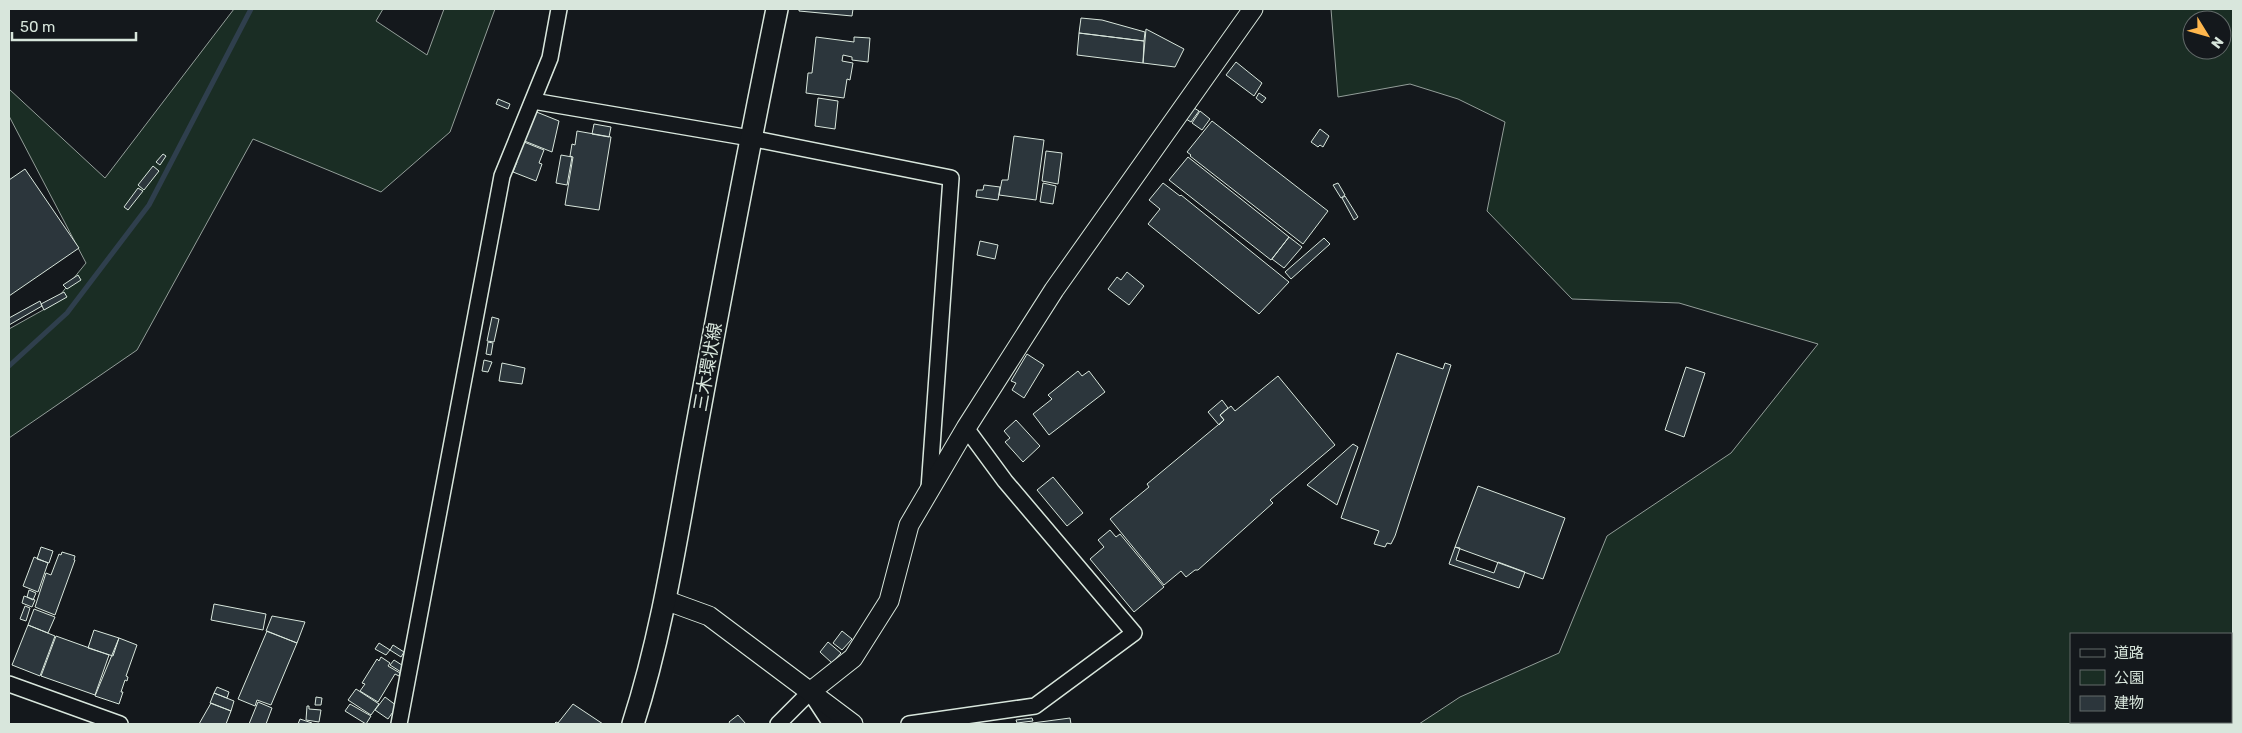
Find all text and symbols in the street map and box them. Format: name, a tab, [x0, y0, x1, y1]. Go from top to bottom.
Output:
scale bar	[12, 10, 136, 42]
north arrow	[2182, 10, 2232, 60]
text: 50 m	[20, 18, 55, 36]
text: N	[2207, 33, 2227, 52]
street label: 三木環状線	[689, 321, 727, 413]
legend	[2070, 633, 2232, 723]
text: 道路	[2114, 644, 2144, 662]
text: 公園	[2114, 669, 2144, 687]
text: 建物	[2114, 694, 2144, 712]

